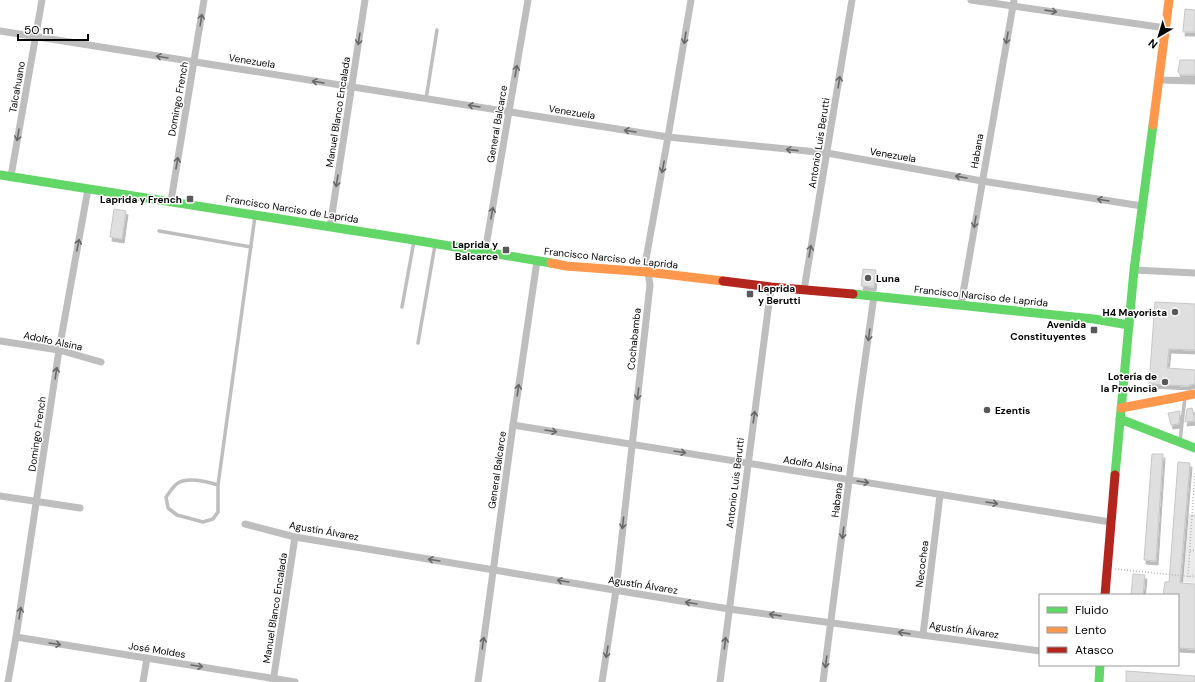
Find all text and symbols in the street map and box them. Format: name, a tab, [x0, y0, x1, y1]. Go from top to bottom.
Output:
one-way arrow	[1044, 7, 1057, 15]
one-way arrow	[197, 14, 205, 27]
scale bar	[18, 16, 88, 42]
north arrow	[1139, 16, 1179, 56]
text: 50 m	[24, 22, 53, 38]
one-way arrow	[355, 32, 363, 45]
one-way arrow	[680, 32, 688, 45]
one-way arrow	[1003, 32, 1011, 45]
text: N	[1145, 36, 1160, 52]
street label: Venezuela	[228, 51, 276, 71]
one-way arrow	[156, 53, 169, 61]
street label: Manuel Blanco Encalada	[323, 56, 353, 168]
street label: Talcahuano	[6, 60, 28, 114]
street label: Domingo French	[165, 60, 191, 137]
one-way arrow	[512, 65, 520, 78]
one-way arrow	[835, 76, 843, 89]
one-way arrow	[312, 78, 325, 86]
street label: General Balcarce	[484, 84, 510, 164]
street label: Antonio Luis Berutti	[805, 97, 833, 189]
one-way arrow	[468, 102, 481, 110]
street label: Venezuela	[548, 102, 596, 122]
one-way arrow	[624, 127, 637, 135]
one-way arrow	[14, 128, 22, 141]
street label: Habana	[968, 133, 986, 169]
street label: Venezuela	[869, 145, 917, 165]
one-way arrow	[785, 146, 798, 153]
one-way arrow	[173, 156, 181, 169]
one-way arrow	[659, 160, 667, 173]
one-way arrow	[955, 173, 968, 181]
one-way arrow	[333, 174, 341, 187]
street label: Francisco Narciso de Laprida	[224, 192, 360, 226]
place label: Laprida y French	[100, 193, 182, 206]
marker: Laprida y French	[185, 194, 195, 204]
one-way arrow	[1097, 196, 1110, 204]
one-way arrow	[488, 207, 496, 220]
one-way arrow	[971, 215, 979, 228]
place label: Laprida y Balcarce	[452, 238, 498, 263]
one-way arrow	[75, 239, 83, 252]
street label: Francisco Narciso de Laprida	[543, 244, 679, 272]
marker: Laprida y Balcarce	[501, 245, 511, 255]
one-way arrow	[807, 245, 815, 258]
place label: Luna	[876, 272, 900, 285]
marker: Luna	[863, 273, 873, 283]
place label: Laprida y Berutti	[758, 282, 801, 307]
street label: Francisco Narciso de Laprida	[913, 282, 1049, 310]
marker: Laprida y Berutti	[745, 289, 755, 299]
place label: H4 Mayorista	[1103, 306, 1167, 319]
street label: Cochabamba	[624, 307, 644, 371]
marker: H4 Mayorista	[1170, 307, 1180, 317]
place label: Avenida Constituyentes	[1010, 318, 1086, 343]
marker: Avenida Constituyentes	[1089, 325, 1099, 335]
street label: Adolfo Alsina	[22, 328, 84, 354]
one-way arrow	[865, 328, 873, 341]
one-way arrow	[52, 367, 60, 380]
place label: Lotería de la Provincia	[1101, 370, 1157, 395]
marker: Lotería de la Provincia	[1160, 377, 1170, 387]
one-way arrow	[514, 384, 522, 397]
one-way arrow	[634, 387, 641, 400]
street label: Domingo French	[25, 395, 49, 472]
place label: Ezentis	[995, 404, 1030, 417]
marker: Ezentis	[982, 405, 992, 415]
one-way arrow	[750, 411, 758, 424]
one-way arrow	[545, 427, 558, 435]
street label: General Balcarce	[485, 430, 509, 510]
street label: Antonio Luis Berutti	[723, 437, 747, 529]
one-way arrow	[673, 448, 686, 456]
street label: Adolfo Alsina	[782, 453, 844, 475]
one-way arrow	[856, 478, 869, 486]
street label: Habana	[828, 482, 846, 518]
one-way arrow	[985, 499, 998, 507]
one-way arrow	[620, 516, 627, 529]
street label: Agustín Álvarez	[288, 518, 360, 544]
one-way arrow	[839, 526, 846, 539]
street label: Necochea	[913, 540, 931, 588]
street label: Manuel Blanco Encalada	[260, 552, 290, 664]
one-way arrow	[428, 556, 441, 564]
street label: Agustín Álvarez	[607, 573, 679, 597]
one-way arrow	[557, 577, 570, 585]
legend	[1039, 594, 1179, 666]
one-way arrow	[685, 599, 698, 607]
text: Fluido	[1075, 602, 1109, 618]
one-way arrow	[16, 607, 24, 620]
one-way arrow	[769, 611, 782, 619]
street label: Agustín Álvarez	[928, 619, 1000, 641]
text: Lento	[1075, 622, 1106, 638]
one-way arrow	[898, 629, 911, 636]
one-way arrow	[479, 637, 487, 650]
one-way arrow	[721, 637, 729, 650]
street label: José Moldes	[127, 639, 187, 661]
one-way arrow	[48, 640, 61, 648]
text: Atasco	[1075, 642, 1114, 658]
one-way arrow	[603, 645, 611, 658]
one-way arrow	[822, 655, 830, 668]
one-way arrow	[190, 662, 203, 670]

